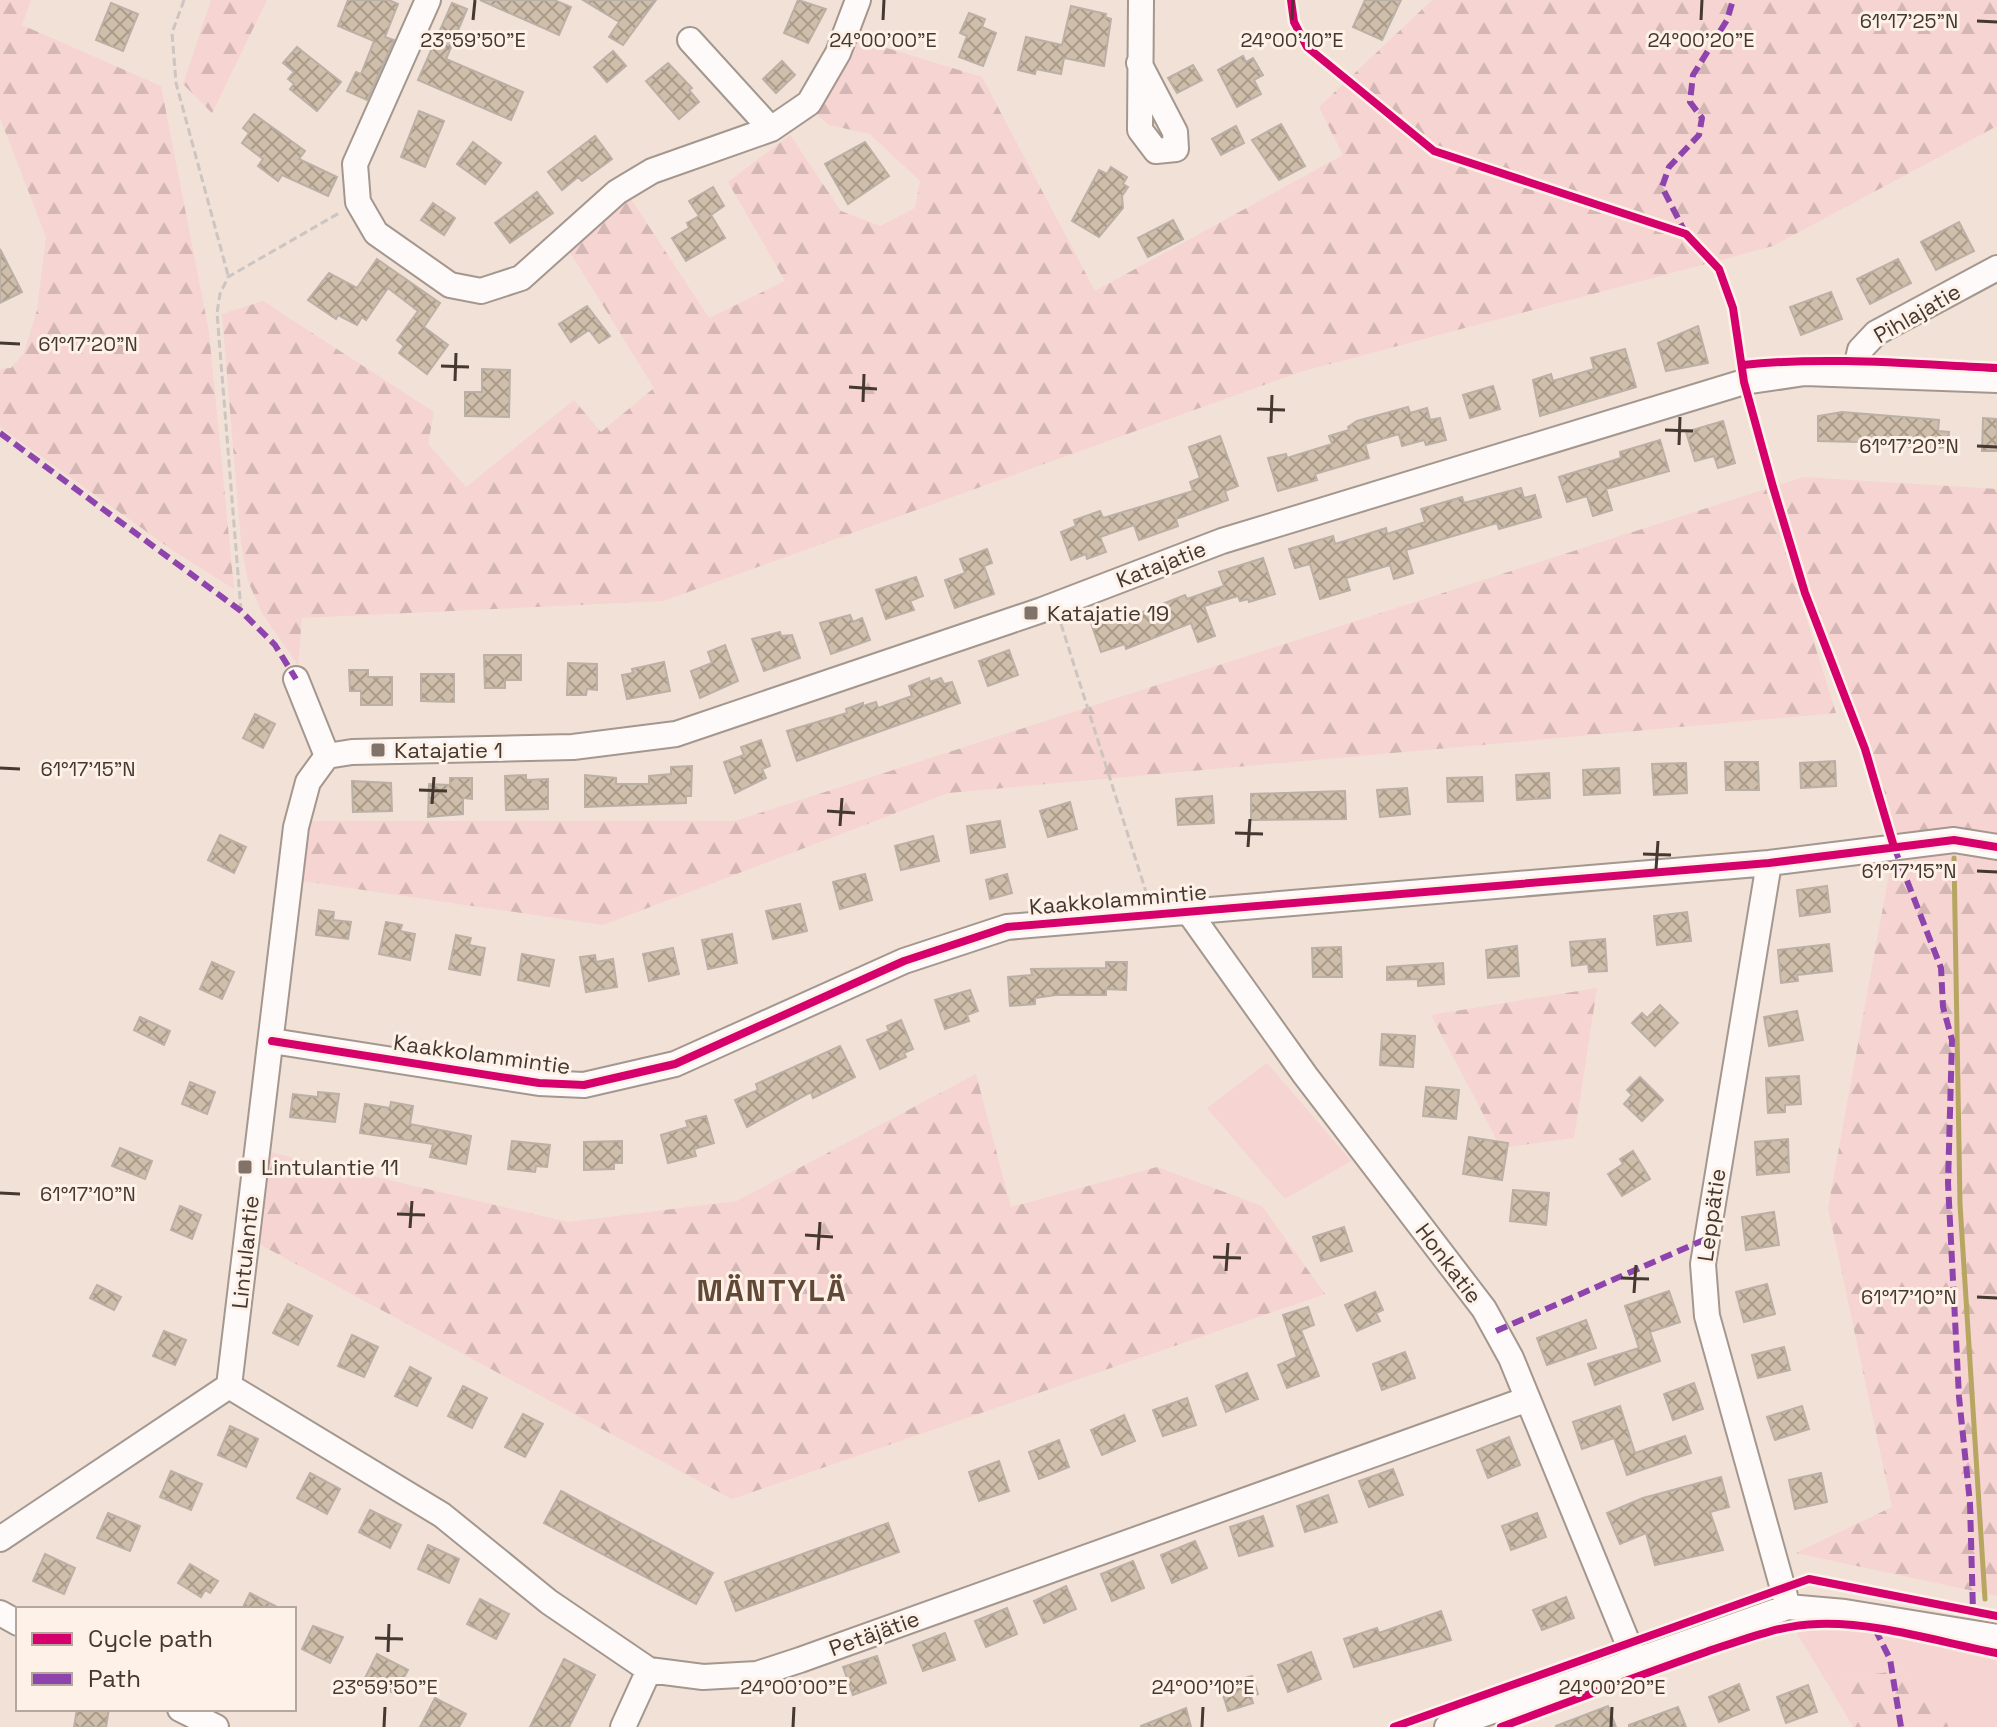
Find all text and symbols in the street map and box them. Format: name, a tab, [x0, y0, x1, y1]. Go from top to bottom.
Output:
text: 61°17'25"N	[1860, 8, 1958, 34]
text: 23°59'50"E	[420, 27, 526, 53]
text: 24°00'00"E	[829, 27, 937, 53]
text: 24°00'10"E	[1240, 27, 1344, 53]
text: 24°00'20"E	[1648, 27, 1754, 53]
street label: Pihlajatie	[1868, 277, 1966, 349]
text: 61°17'20"N	[38, 331, 138, 357]
text: 61°17'20"N	[1859, 433, 1959, 459]
street label: Katajatie	[1112, 534, 1210, 594]
place label: Katajatie 19	[1047, 599, 1169, 627]
marker: Katajatie 19	[1022, 604, 1040, 622]
place label: Katajatie 1	[394, 736, 503, 764]
marker: Katajatie 1	[369, 741, 387, 759]
text: 61°17'15"N	[41, 756, 135, 782]
text: 61°17'15"N	[1862, 858, 1956, 884]
street label: Kaakkolammintie	[1028, 877, 1208, 921]
street label: Kaakkolammintie	[392, 1028, 572, 1080]
place label: Lintulantie 11	[261, 1153, 399, 1181]
marker: Lintulantie 11	[236, 1158, 254, 1176]
street label: Leppätie	[1691, 1167, 1731, 1263]
text: 61°17'10"N	[40, 1181, 136, 1207]
street label: Lintulantie	[225, 1194, 265, 1310]
street label: Honkatie	[1410, 1217, 1488, 1309]
district label: MÄNTYLÄ	[696, 1271, 848, 1310]
text: 61°17'10"N	[1861, 1284, 1957, 1310]
street label: Petäjätie	[825, 1604, 923, 1662]
legend	[16, 1607, 296, 1711]
text: Cycle path	[88, 1623, 213, 1654]
text: Path	[88, 1663, 141, 1694]
text: 23°59'50"E	[332, 1674, 438, 1700]
text: 24°00'00"E	[740, 1674, 848, 1700]
text: 24°00'10"E	[1151, 1674, 1255, 1700]
text: 24°00'20"E	[1559, 1674, 1665, 1700]

